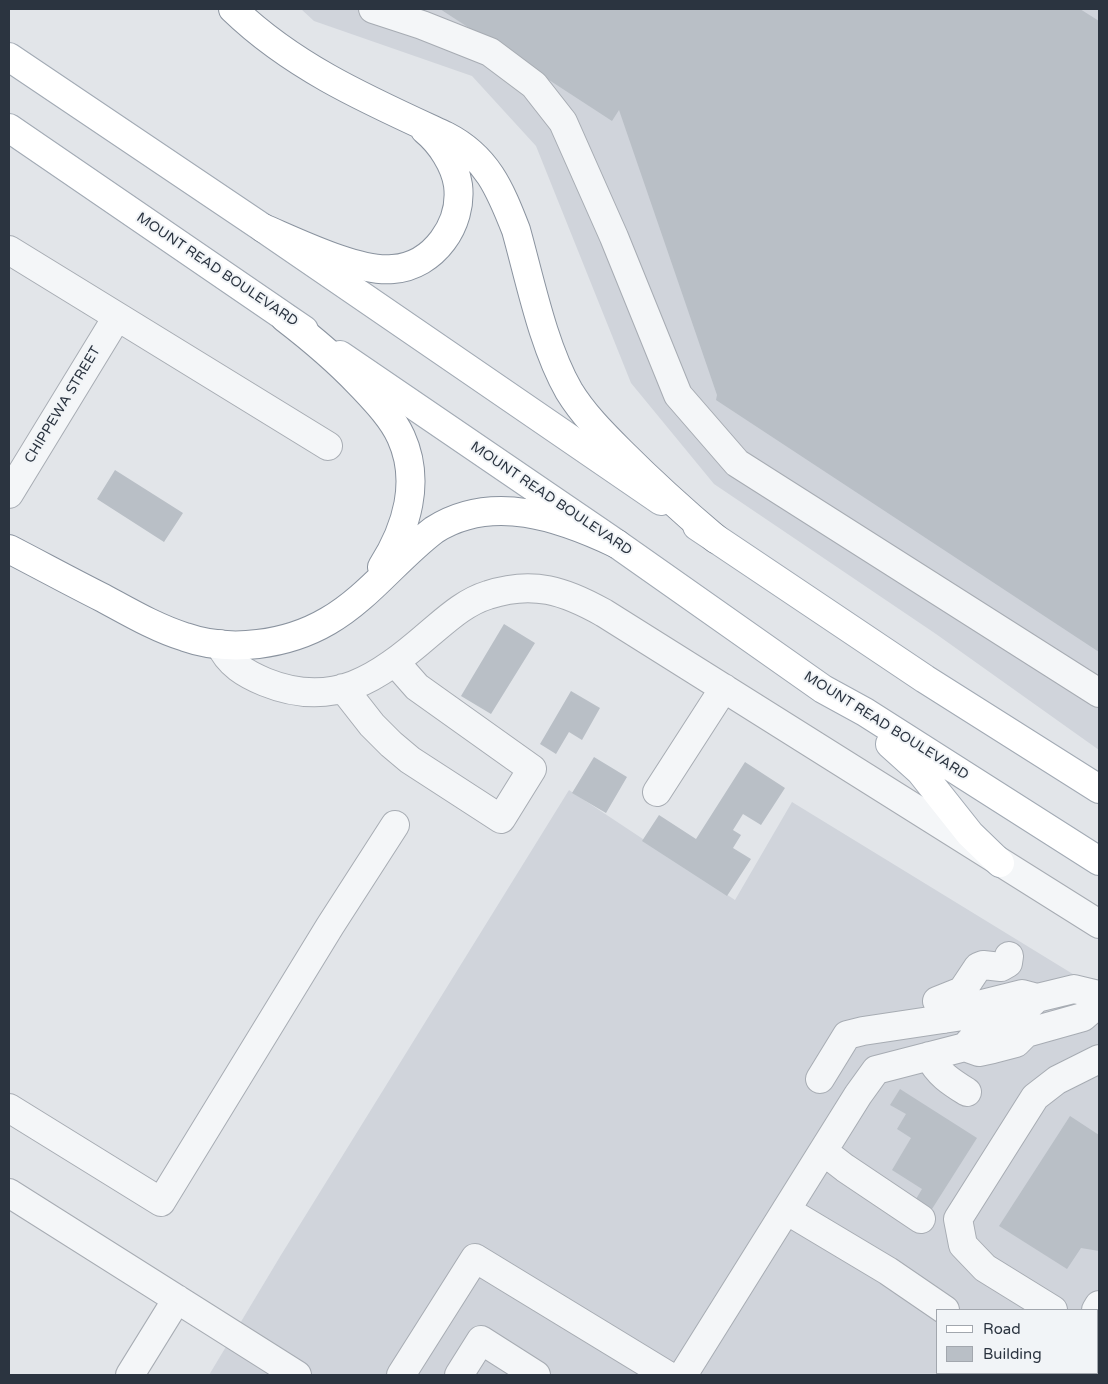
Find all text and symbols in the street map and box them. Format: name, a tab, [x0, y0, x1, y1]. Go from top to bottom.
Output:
street label: MOUNT READ BOULEVARD	[133, 210, 301, 330]
street label: CHIPPEWA STREET	[21, 344, 105, 466]
street label: MOUNT READ BOULEVARD	[467, 439, 635, 559]
street label: MOUNT READ BOULEVARD	[801, 668, 971, 784]
legend	[936, 1309, 1098, 1374]
text: Road	[983, 1320, 1021, 1338]
text: Building	[983, 1345, 1042, 1363]

